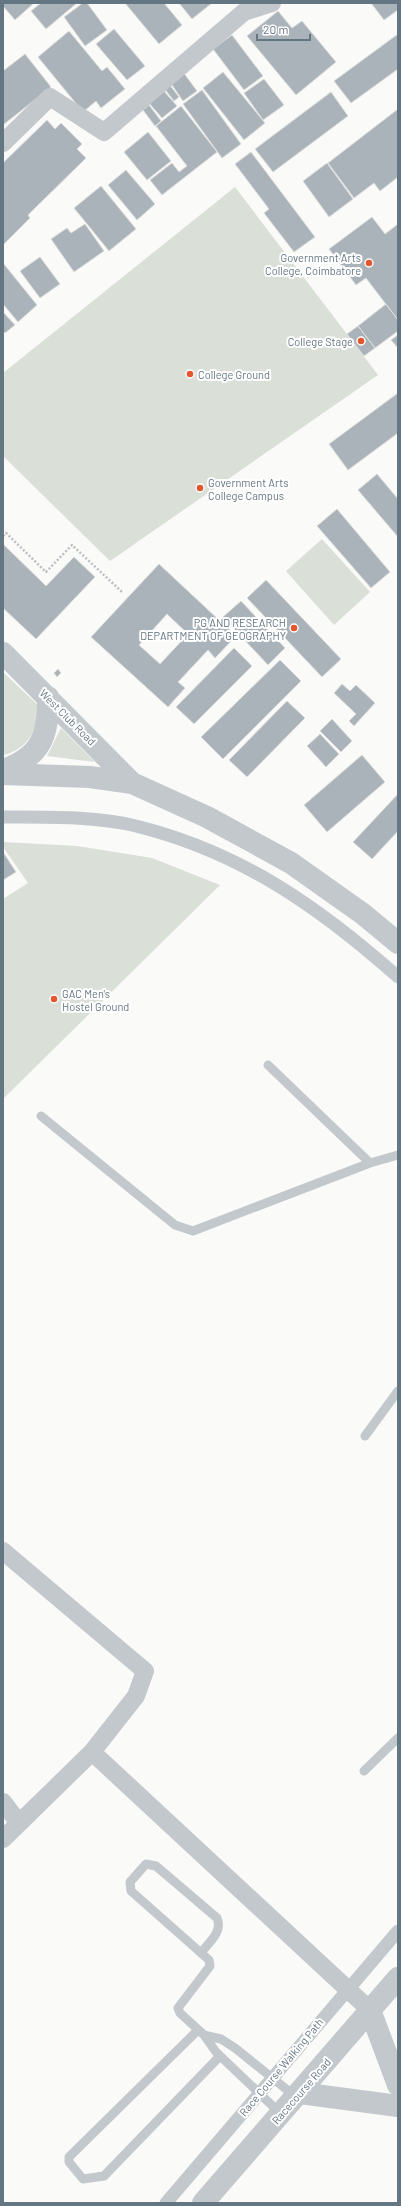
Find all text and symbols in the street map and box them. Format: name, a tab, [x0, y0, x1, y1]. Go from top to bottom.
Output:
scale bar	[257, 16, 310, 42]
text: 20 m	[263, 22, 289, 36]
place label: Government Arts College, Coimbatore	[265, 251, 361, 277]
marker: Government Arts College, Coimbatore	[364, 258, 374, 268]
place label: College Stage	[288, 335, 353, 348]
marker: College Stage	[356, 336, 366, 346]
place label: College Ground	[198, 368, 270, 381]
marker: College Ground	[185, 369, 195, 379]
place label: Government Arts College Campus	[208, 476, 289, 502]
marker: Government Arts College Campus	[195, 483, 205, 493]
place label: PG AND RESEARCH DEPARTMENT OF GEOGRAPHY	[140, 616, 286, 642]
marker: PG AND RESEARCH DEPARTMENT OF GEOGRAPHY	[289, 623, 299, 633]
street label: West Club Road	[37, 686, 99, 748]
place label: GAC Men's Hostel Ground	[62, 987, 129, 1013]
marker: GAC Men's Hostel Ground	[49, 994, 59, 1004]
street label: Race Course Walking Path	[236, 2015, 326, 2119]
street label: Racecourse Road	[269, 2055, 333, 2127]

